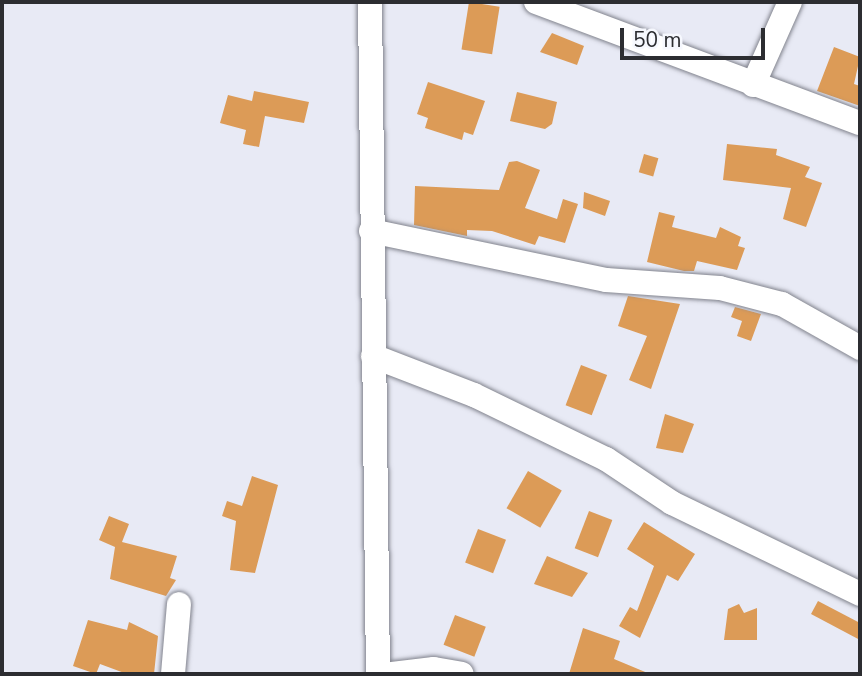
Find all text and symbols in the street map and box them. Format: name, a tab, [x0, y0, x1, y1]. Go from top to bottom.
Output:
scale bar	[624, 14, 769, 58]
text: 50 m	[633, 26, 682, 54]

